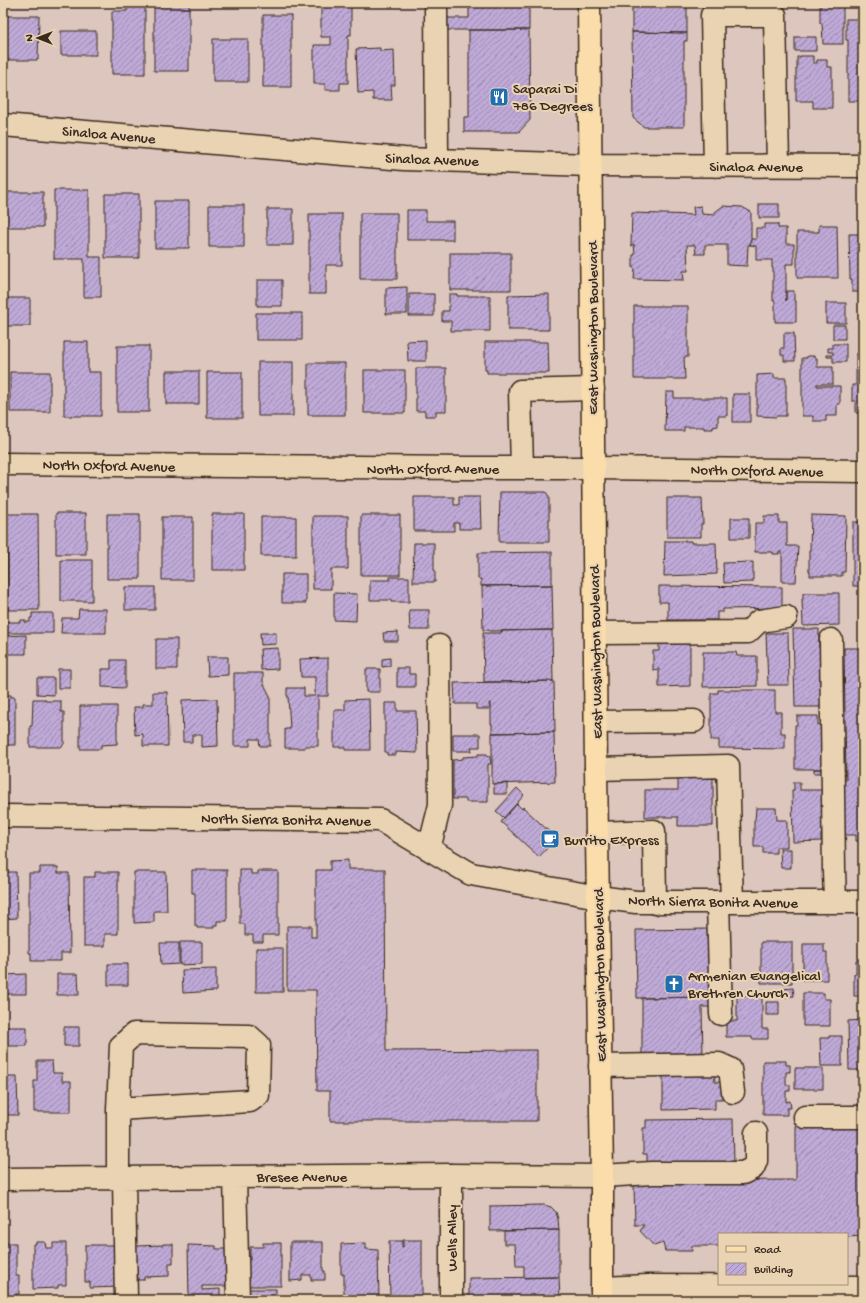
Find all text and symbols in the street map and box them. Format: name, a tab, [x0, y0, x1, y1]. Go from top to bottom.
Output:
north arrow	[18, 18, 58, 58]
text: N	[24, 34, 36, 42]
place label: Saparai Di 786 Degrees	[512, 81, 593, 116]
restaurant icon: Saparai Di 786 Degrees	[488, 86, 510, 108]
street label: Sinaloa Avenue	[61, 123, 157, 149]
street label: Sinaloa Avenue	[385, 150, 479, 172]
street label: Sinaloa Avenue	[709, 159, 803, 177]
street label: East Washington Boulevard	[585, 240, 603, 415]
street label: North Oxford Avenue	[42, 457, 176, 477]
street label: North Oxford Avenue	[367, 461, 500, 479]
street label: North Oxford Avenue	[690, 462, 824, 482]
street label: East Washington Boulevard	[586, 564, 608, 739]
street label: North Sierra Bonita Avenue	[201, 811, 371, 831]
cafe icon: Burrito Express	[539, 828, 561, 850]
place label: Burrito Express	[563, 832, 659, 850]
street label: East Washington Boulevard	[590, 887, 612, 1062]
street label: North Sierra Bonita Avenue	[628, 893, 798, 913]
place label: Armenian Evangelical Brethren Church	[687, 968, 821, 1003]
church icon: Armenian Evangelical Brethren Church	[663, 973, 685, 995]
street label: Bresee Avenue	[256, 1169, 347, 1187]
street label: Wells Alley	[444, 1204, 462, 1271]
legend	[718, 1233, 848, 1285]
text: Road	[754, 1244, 781, 1258]
text: Building	[753, 1264, 793, 1278]

